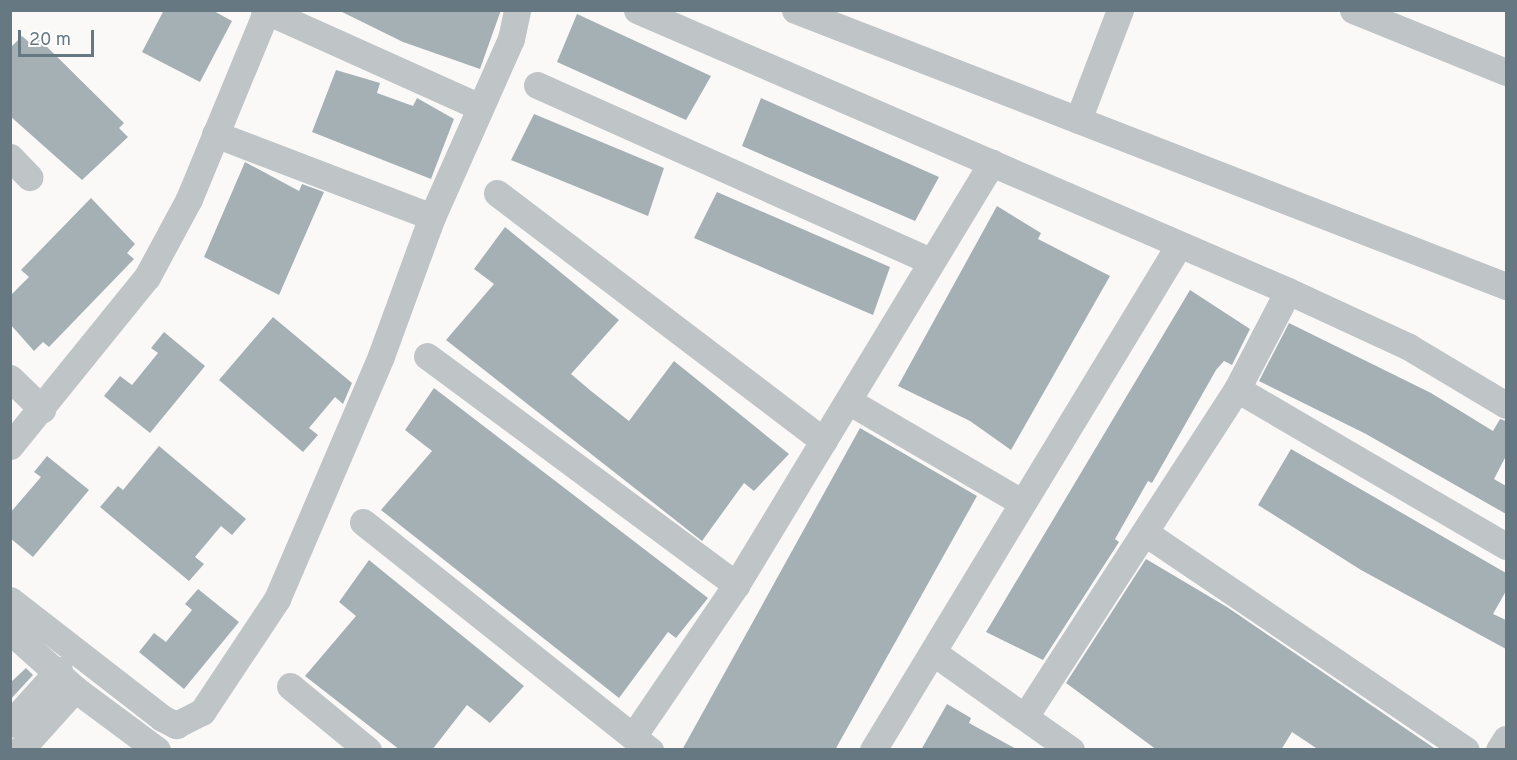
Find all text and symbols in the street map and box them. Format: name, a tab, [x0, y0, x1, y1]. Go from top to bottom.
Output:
scale bar	[21, 18, 98, 56]
text: 20 m	[29, 29, 71, 52]

